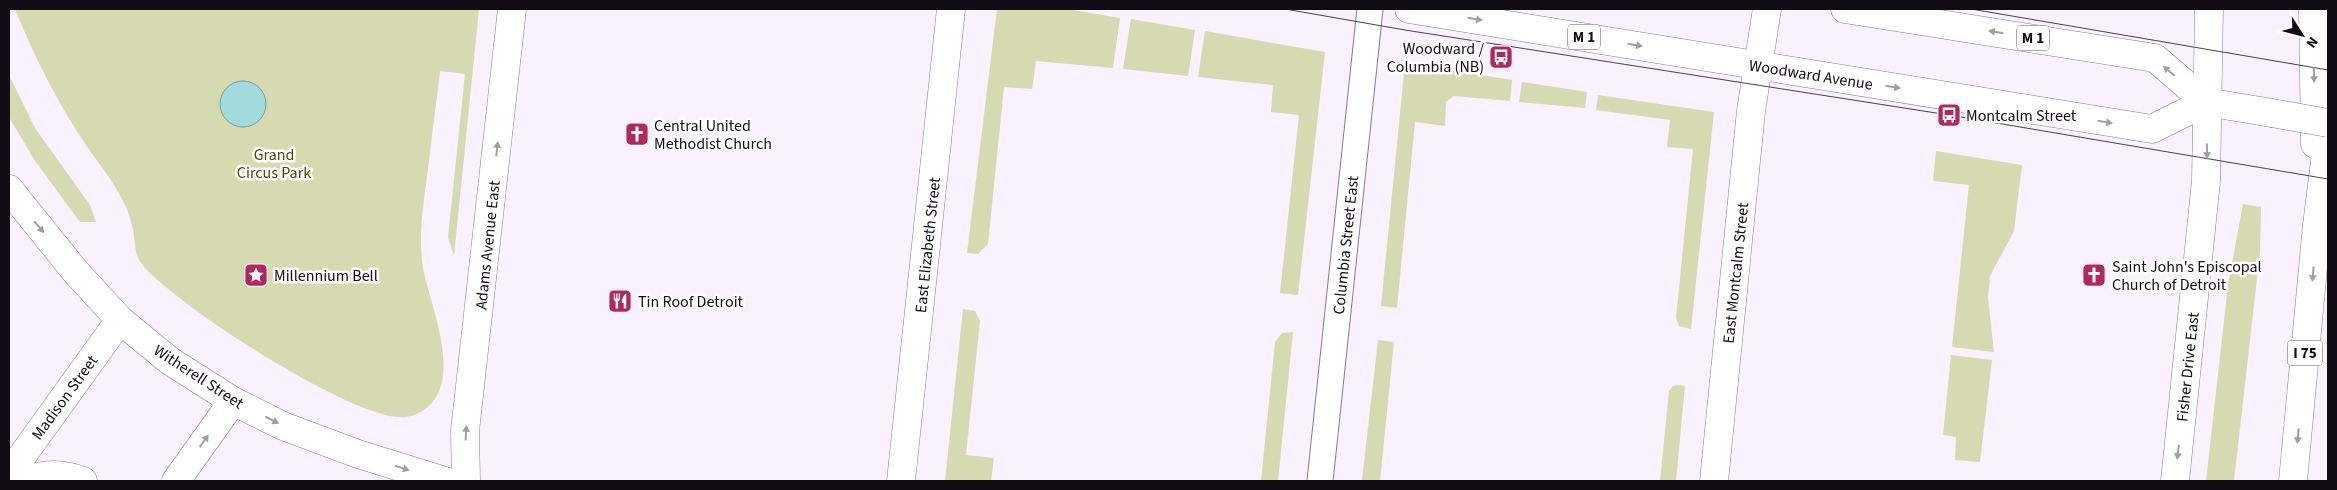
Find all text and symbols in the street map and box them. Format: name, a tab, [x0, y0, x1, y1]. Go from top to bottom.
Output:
north arrow	[2277, 10, 2327, 60]
one-way arrow	[1467, 15, 1483, 23]
road number: M 1	[1568, 24, 1600, 50]
road number: M 1	[2017, 26, 2049, 50]
one-way arrow	[1988, 28, 2004, 36]
text: N	[2301, 32, 2323, 52]
place label: Woodward / Columbia (NB)	[1387, 38, 1484, 78]
one-way arrow	[1627, 42, 1643, 50]
bus stop icon: Woodward / Columbia (NB)	[1488, 44, 1514, 70]
street label: Woodward Avenue	[1747, 54, 1874, 96]
one-way arrow	[2163, 65, 2176, 76]
one-way arrow	[2310, 67, 2318, 83]
one-way arrow	[1885, 84, 1901, 92]
bus stop icon: Montcalm Street	[1936, 102, 1962, 128]
place label: Montcalm Street	[1966, 105, 2077, 127]
place label: Central United Methodist Church	[654, 115, 772, 155]
one-way arrow	[2097, 118, 2113, 126]
church icon: Central United Methodist Church	[624, 121, 650, 147]
one-way arrow	[493, 141, 501, 157]
one-way arrow	[2203, 143, 2211, 159]
park label: Grand Circus Park	[237, 144, 311, 184]
street label: Columbia Street East	[1328, 174, 1364, 316]
street label: East Elizabeth Street	[910, 176, 946, 314]
street label: Adams Avenue East	[470, 179, 506, 311]
street label: East Montcalm Street	[1718, 201, 1754, 345]
one-way arrow	[33, 221, 45, 233]
place label: Saint John's Episcopal Church of Detroit	[2112, 256, 2262, 296]
place icon: Millennium Bell	[243, 262, 269, 288]
church icon: Saint John's Episcopal Church of Detroit	[2081, 262, 2107, 288]
place label: Millennium Bell	[274, 265, 378, 287]
one-way arrow	[2308, 266, 2316, 282]
restaurant icon: Tin Roof Detroit	[607, 288, 633, 314]
place label: Tin Roof Detroit	[638, 291, 744, 313]
street label: Fisher Drive East	[2171, 311, 2205, 423]
street label: Witherell Street	[149, 339, 248, 415]
road number: I 75	[2288, 340, 2322, 366]
street label: Madison Street	[27, 350, 103, 444]
one-way arrow	[265, 416, 279, 424]
one-way arrow	[462, 424, 470, 440]
one-way arrow	[2293, 428, 2301, 444]
one-way arrow	[199, 435, 209, 448]
one-way arrow	[2174, 444, 2182, 460]
one-way arrow	[394, 465, 409, 472]

